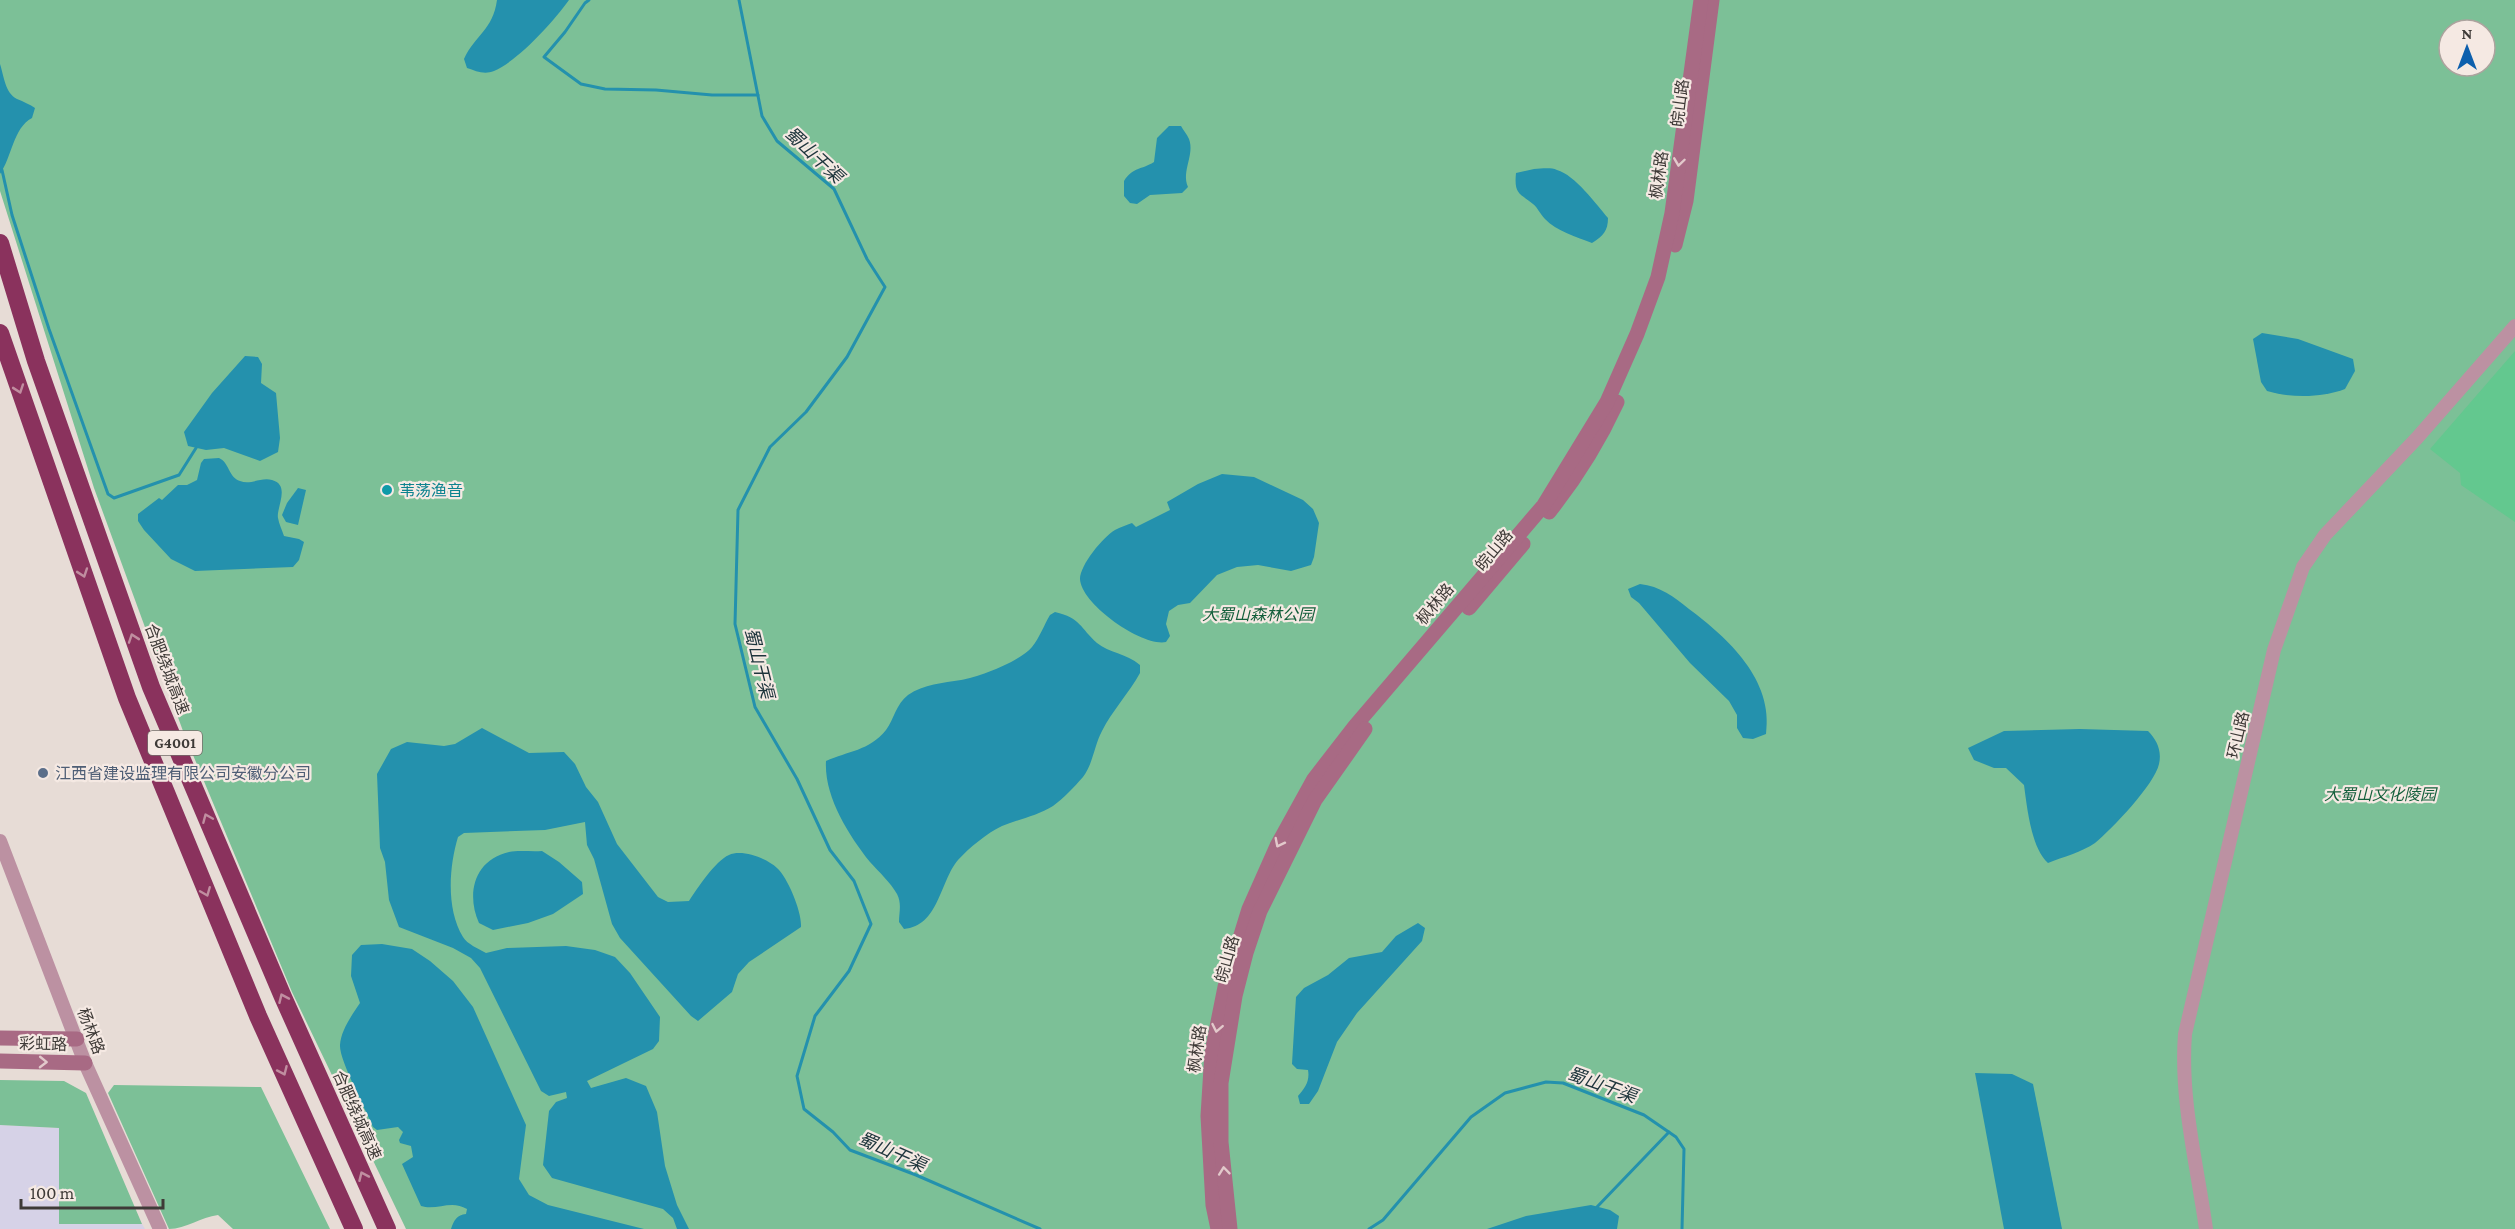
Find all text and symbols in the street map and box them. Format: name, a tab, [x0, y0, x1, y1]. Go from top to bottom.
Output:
north arrow	[2437, 18, 2497, 78]
text: N	[2462, 25, 2473, 42]
street label: 皖山路	[1669, 78, 1691, 128]
water label: 蜀山干渠	[781, 123, 849, 189]
street label: 枫林路	[1647, 150, 1671, 200]
one-way arrow	[1673, 157, 1685, 167]
one-way arrow	[11, 383, 24, 394]
place label: 苇荡渔音	[399, 482, 463, 499]
marker: 苇荡渔音	[380, 483, 394, 497]
street label: 皖山路	[1472, 526, 1516, 574]
one-way arrow	[76, 567, 89, 578]
street label: 枫林路	[1413, 580, 1457, 628]
park label: 大蜀山森林公园	[1202, 606, 1316, 623]
street label: 合肥绕城高速	[142, 621, 192, 717]
water label: 蜀山干渠	[741, 626, 778, 703]
one-way arrow	[128, 633, 141, 644]
street label: 环山路	[2224, 710, 2252, 760]
road number: G4001	[148, 731, 202, 755]
place label: 江西省建设监理有限公司安徽分公司	[55, 765, 311, 782]
marker: 江西省建设监理有限公司安徽分公司	[36, 766, 50, 780]
park label: 大蜀山文化陵园	[2324, 786, 2438, 803]
one-way arrow	[202, 814, 214, 825]
one-way arrow	[1274, 837, 1286, 848]
one-way arrow	[199, 885, 211, 896]
street label: 皖山路	[1212, 934, 1242, 984]
one-way arrow	[278, 993, 290, 1004]
street label: 杨林路	[74, 1006, 108, 1056]
one-way arrow	[1211, 1022, 1224, 1032]
street label: 枫林路	[1185, 1024, 1209, 1074]
street label: 彩虹路	[19, 1035, 67, 1053]
one-way arrow	[38, 1055, 47, 1068]
water label: 蜀山干渠	[1565, 1063, 1642, 1108]
one-way arrow	[275, 1065, 287, 1076]
street label: 合肥绕城高速	[330, 1068, 384, 1162]
water label: 蜀山干渠	[855, 1128, 932, 1177]
one-way arrow	[1218, 1166, 1231, 1175]
one-way arrow	[358, 1171, 370, 1182]
scale bar	[21, 1172, 164, 1210]
text: 100 m	[30, 1183, 75, 1203]

